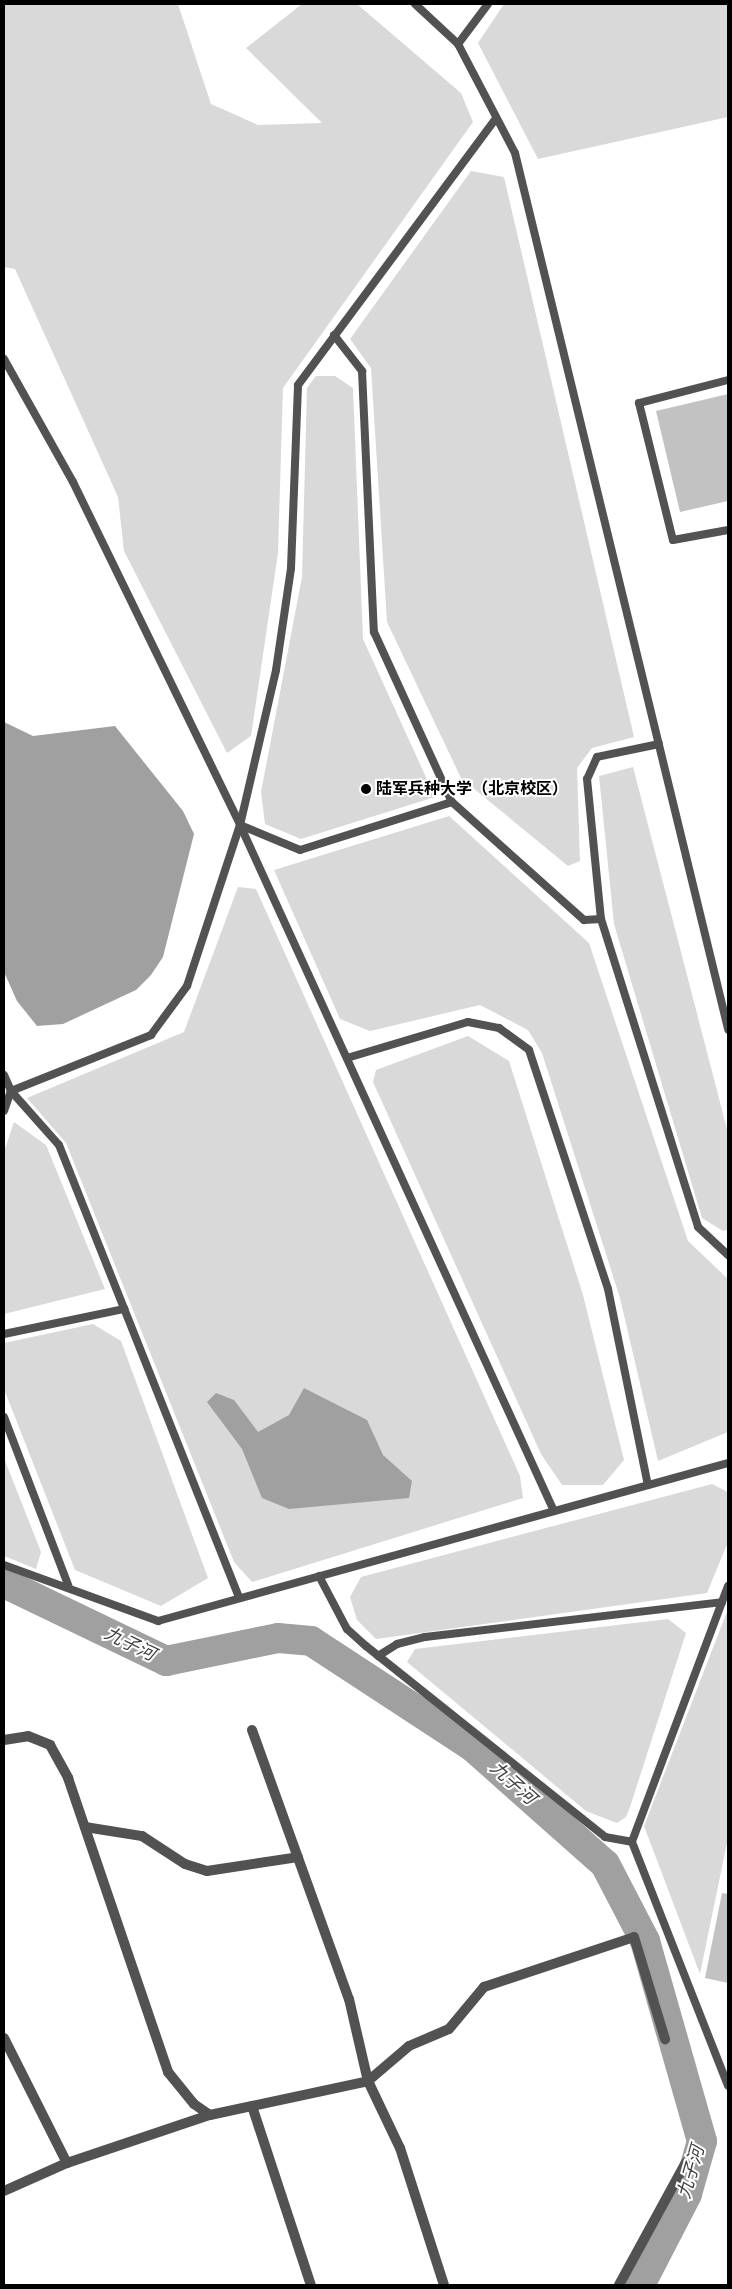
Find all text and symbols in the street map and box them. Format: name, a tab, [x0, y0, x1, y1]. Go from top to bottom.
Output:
place label: 陆军兵种大学（北京校区）	[376, 779, 568, 799]
marker: 陆军兵种大学（北京校区）	[360, 783, 372, 795]
water label: 九子河	[101, 1622, 159, 1666]
water label: 九子河	[486, 1757, 540, 1809]
water label: 九子河	[673, 2143, 709, 2201]

